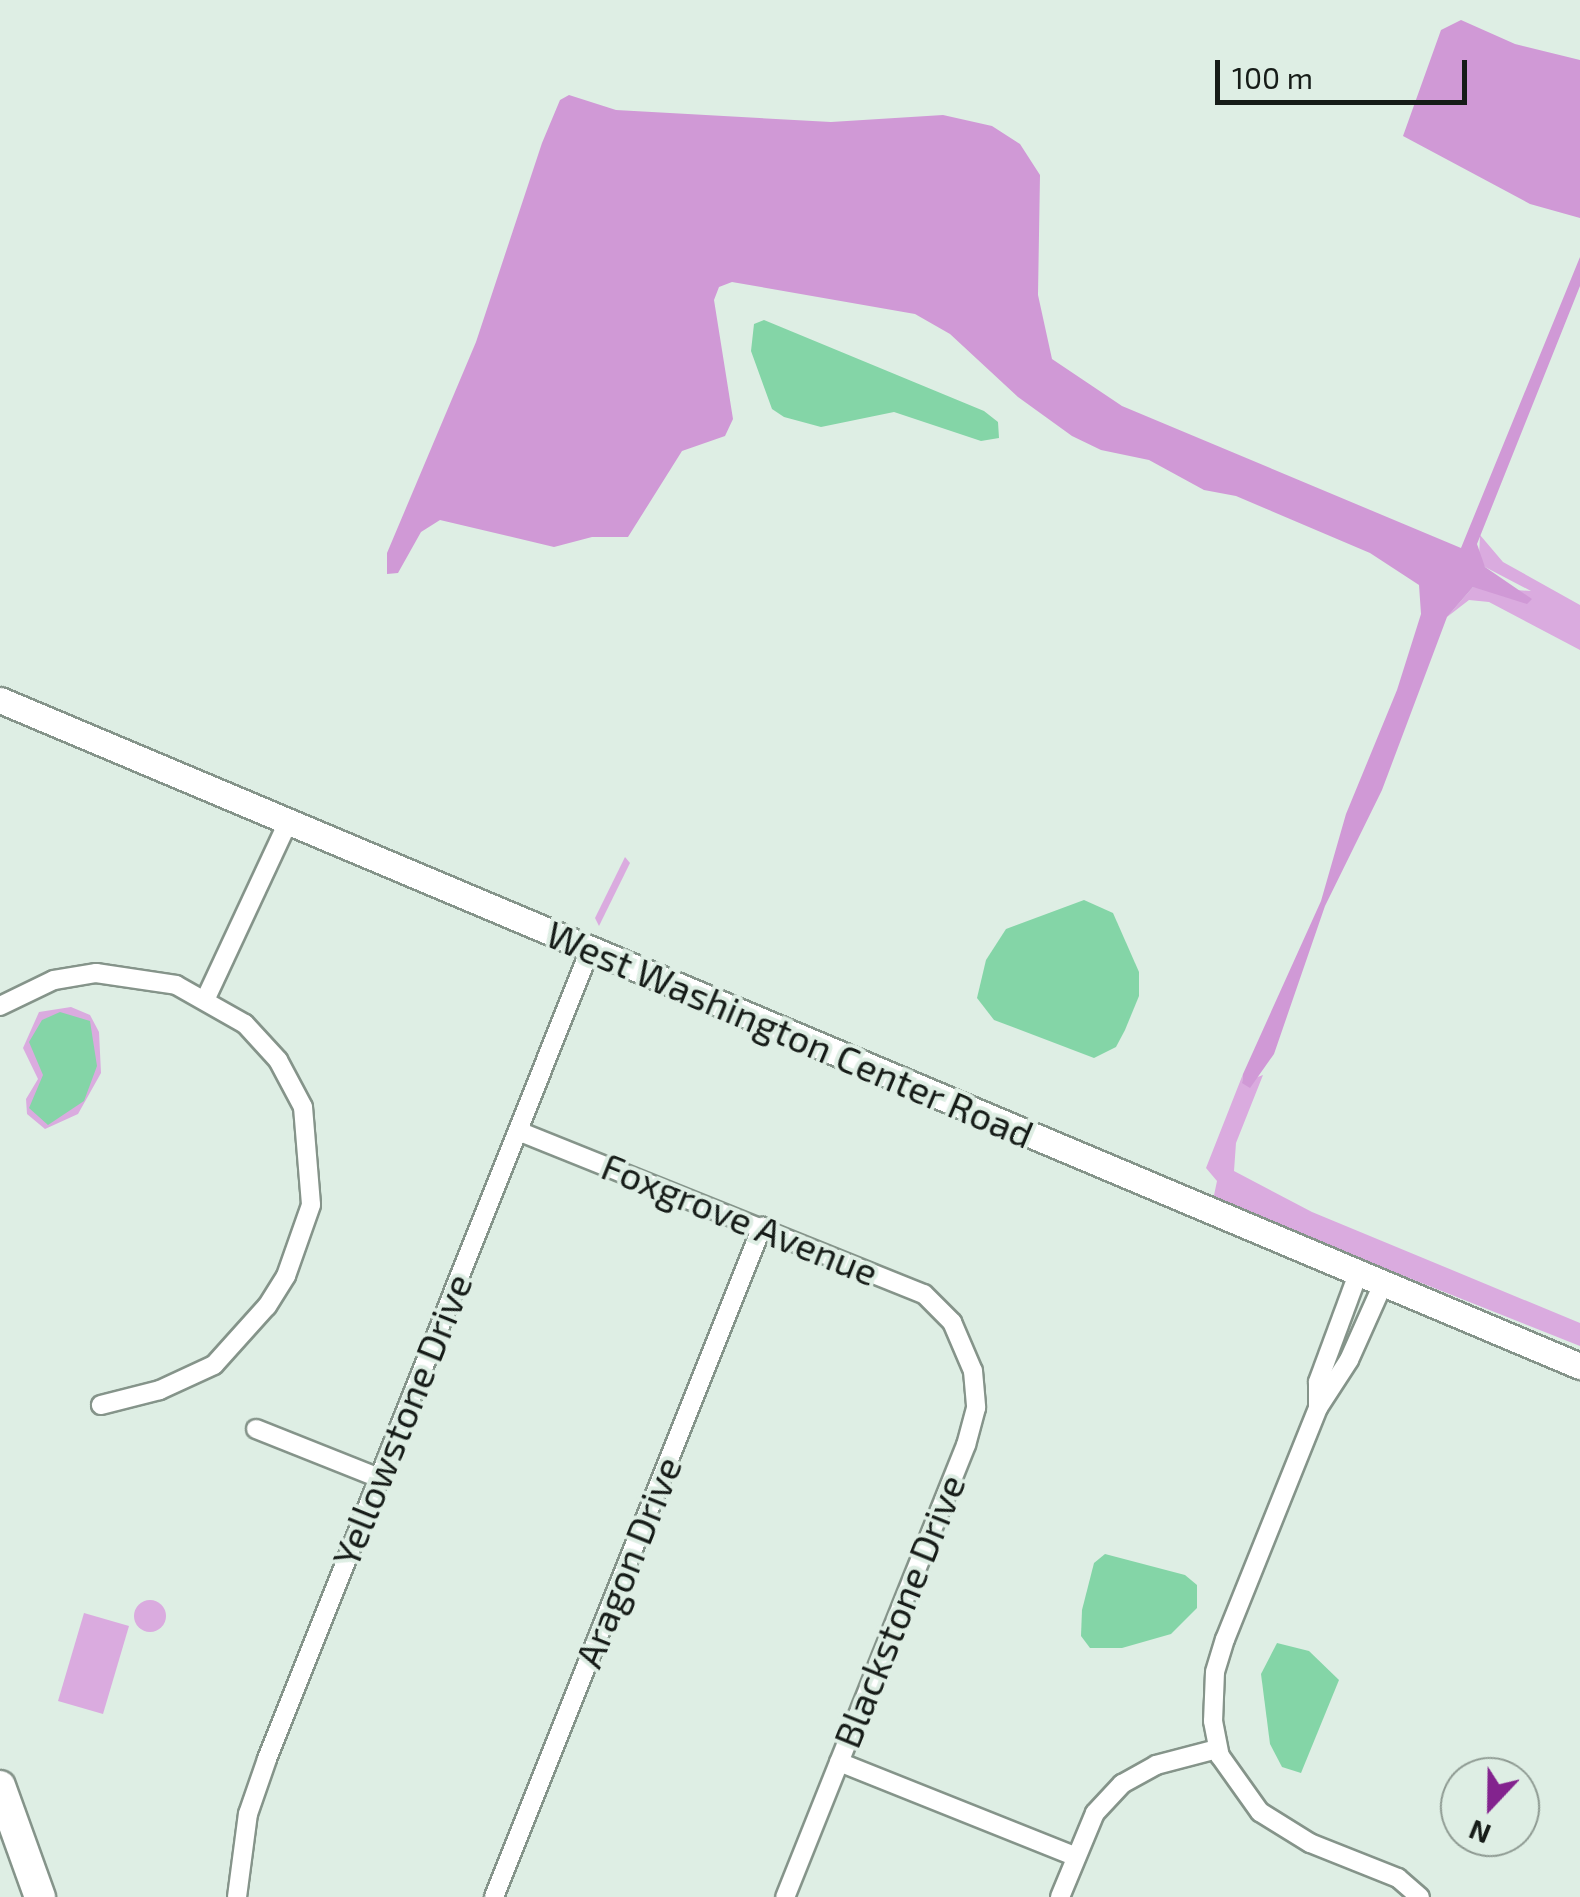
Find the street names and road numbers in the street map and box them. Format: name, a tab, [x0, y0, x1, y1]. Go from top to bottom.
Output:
street label: West Washington Center Road	[539, 910, 1041, 1158]
street label: Foxgrove Avenue	[595, 1143, 885, 1295]
street label: Yellowstone Drive	[323, 1267, 481, 1573]
street label: Aragon Drive	[565, 1450, 691, 1674]
street label: Blackstone Drive	[824, 1468, 974, 1754]

